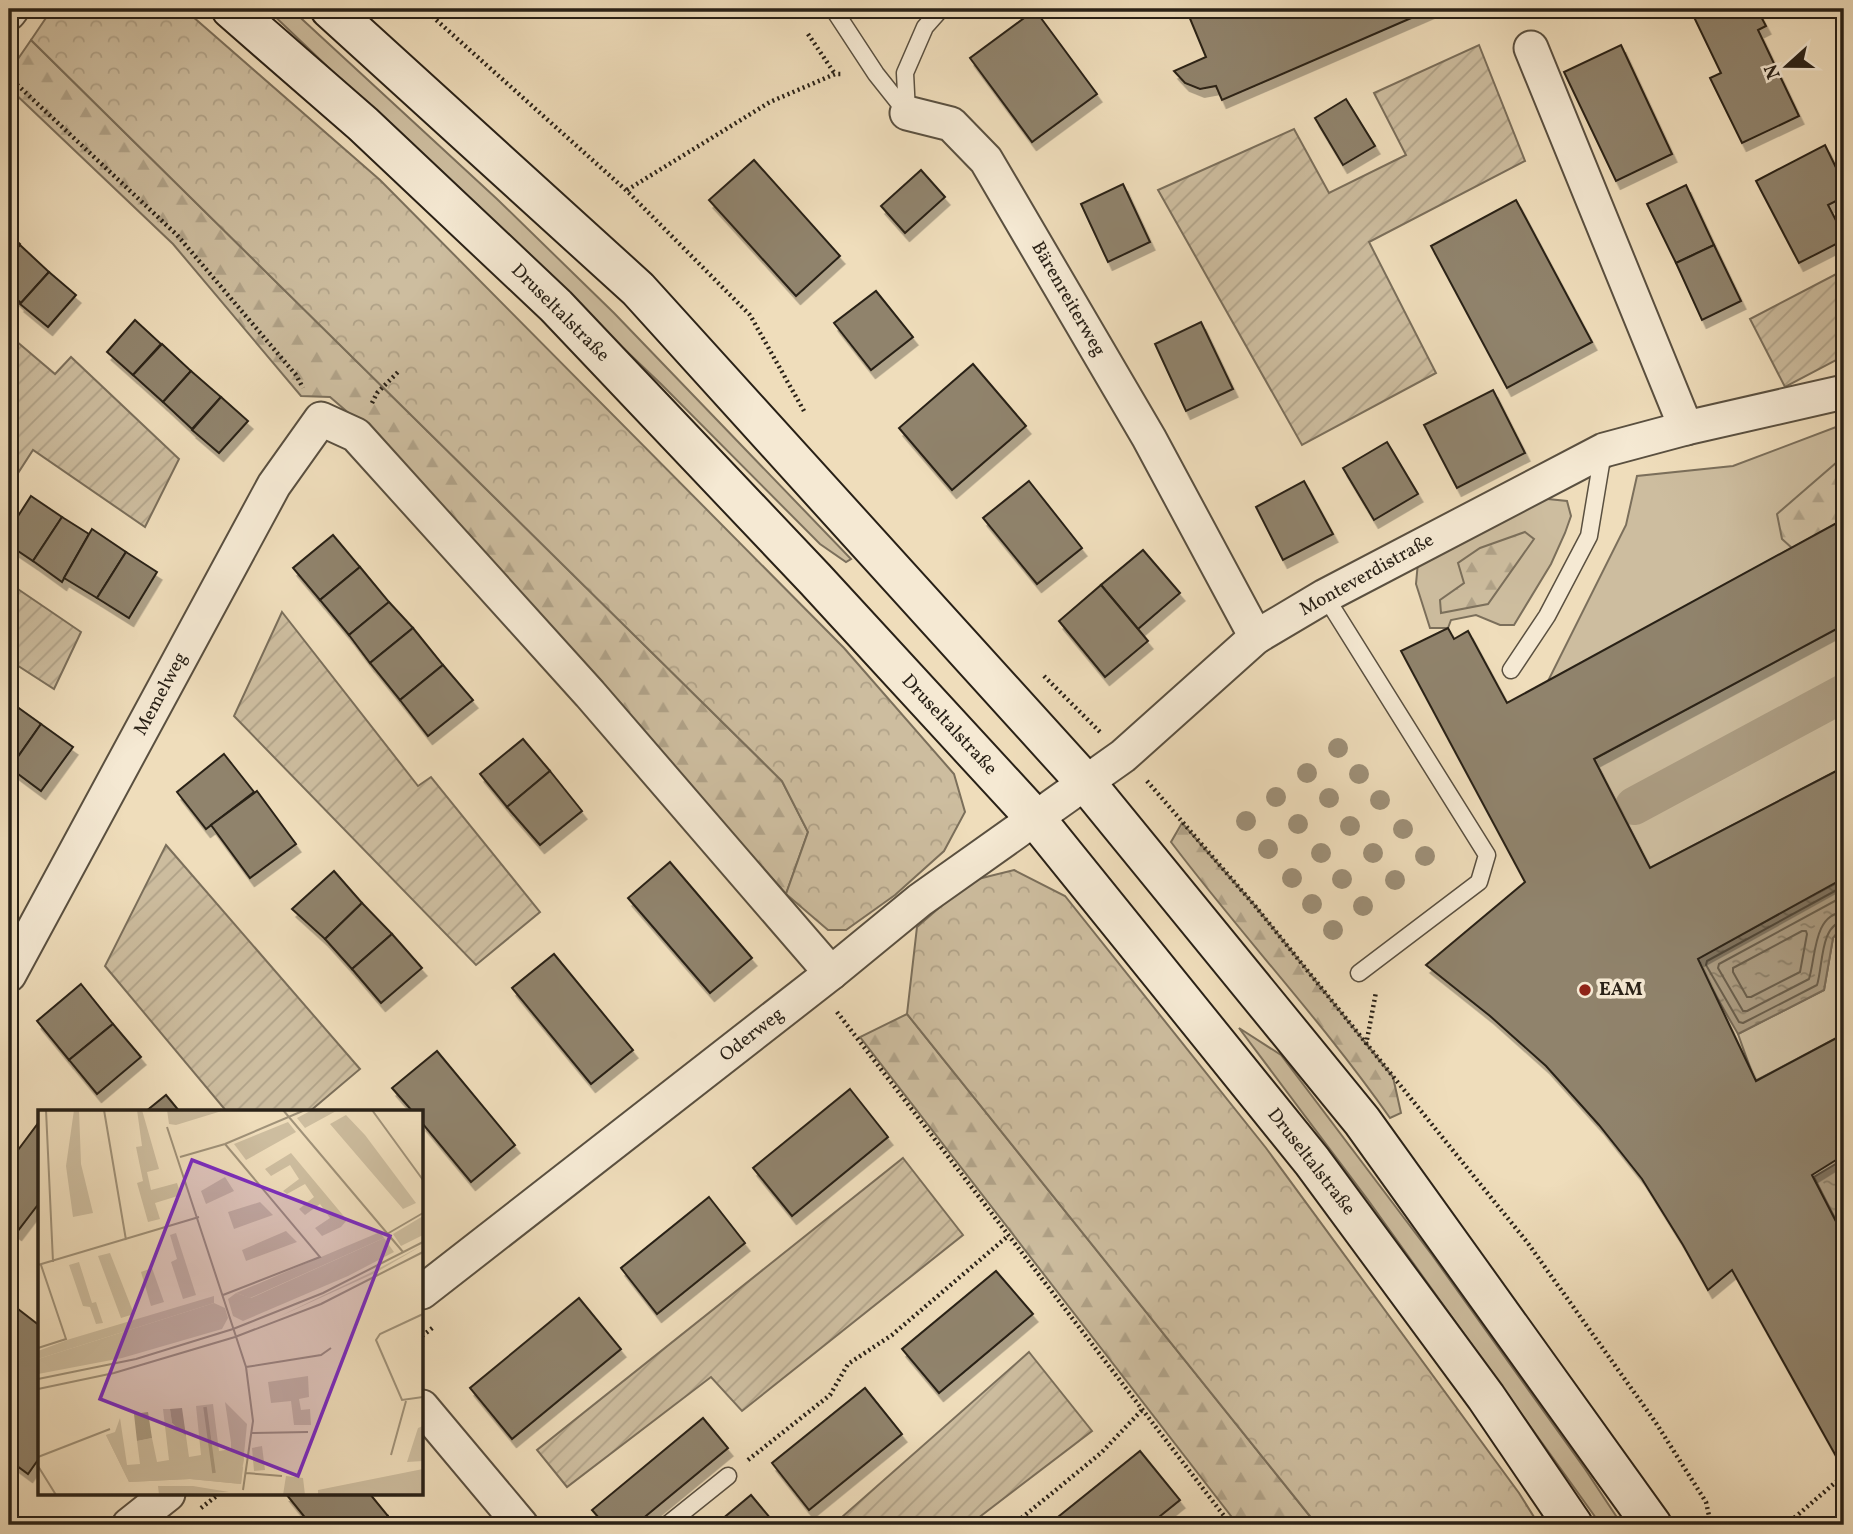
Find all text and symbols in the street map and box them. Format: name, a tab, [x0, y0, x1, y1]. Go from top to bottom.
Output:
north arrow	[1752, 32, 1822, 102]
text: N	[1758, 60, 1788, 82]
street label: Bärenreiterweg	[1024, 237, 1112, 361]
street label: Druseltalstraße	[505, 258, 615, 368]
street label: Monteverdistraße	[1295, 527, 1439, 623]
street label: Memelweg	[128, 648, 194, 740]
street label: Druseltalstraße	[895, 669, 1003, 781]
place label: EAM	[1599, 977, 1643, 1003]
marker: EAM	[1577, 982, 1593, 998]
street label: Oderweg	[715, 1002, 789, 1068]
street label: Druseltalstraße	[1261, 1103, 1361, 1221]
inset map	[38, 1110, 424, 1496]

